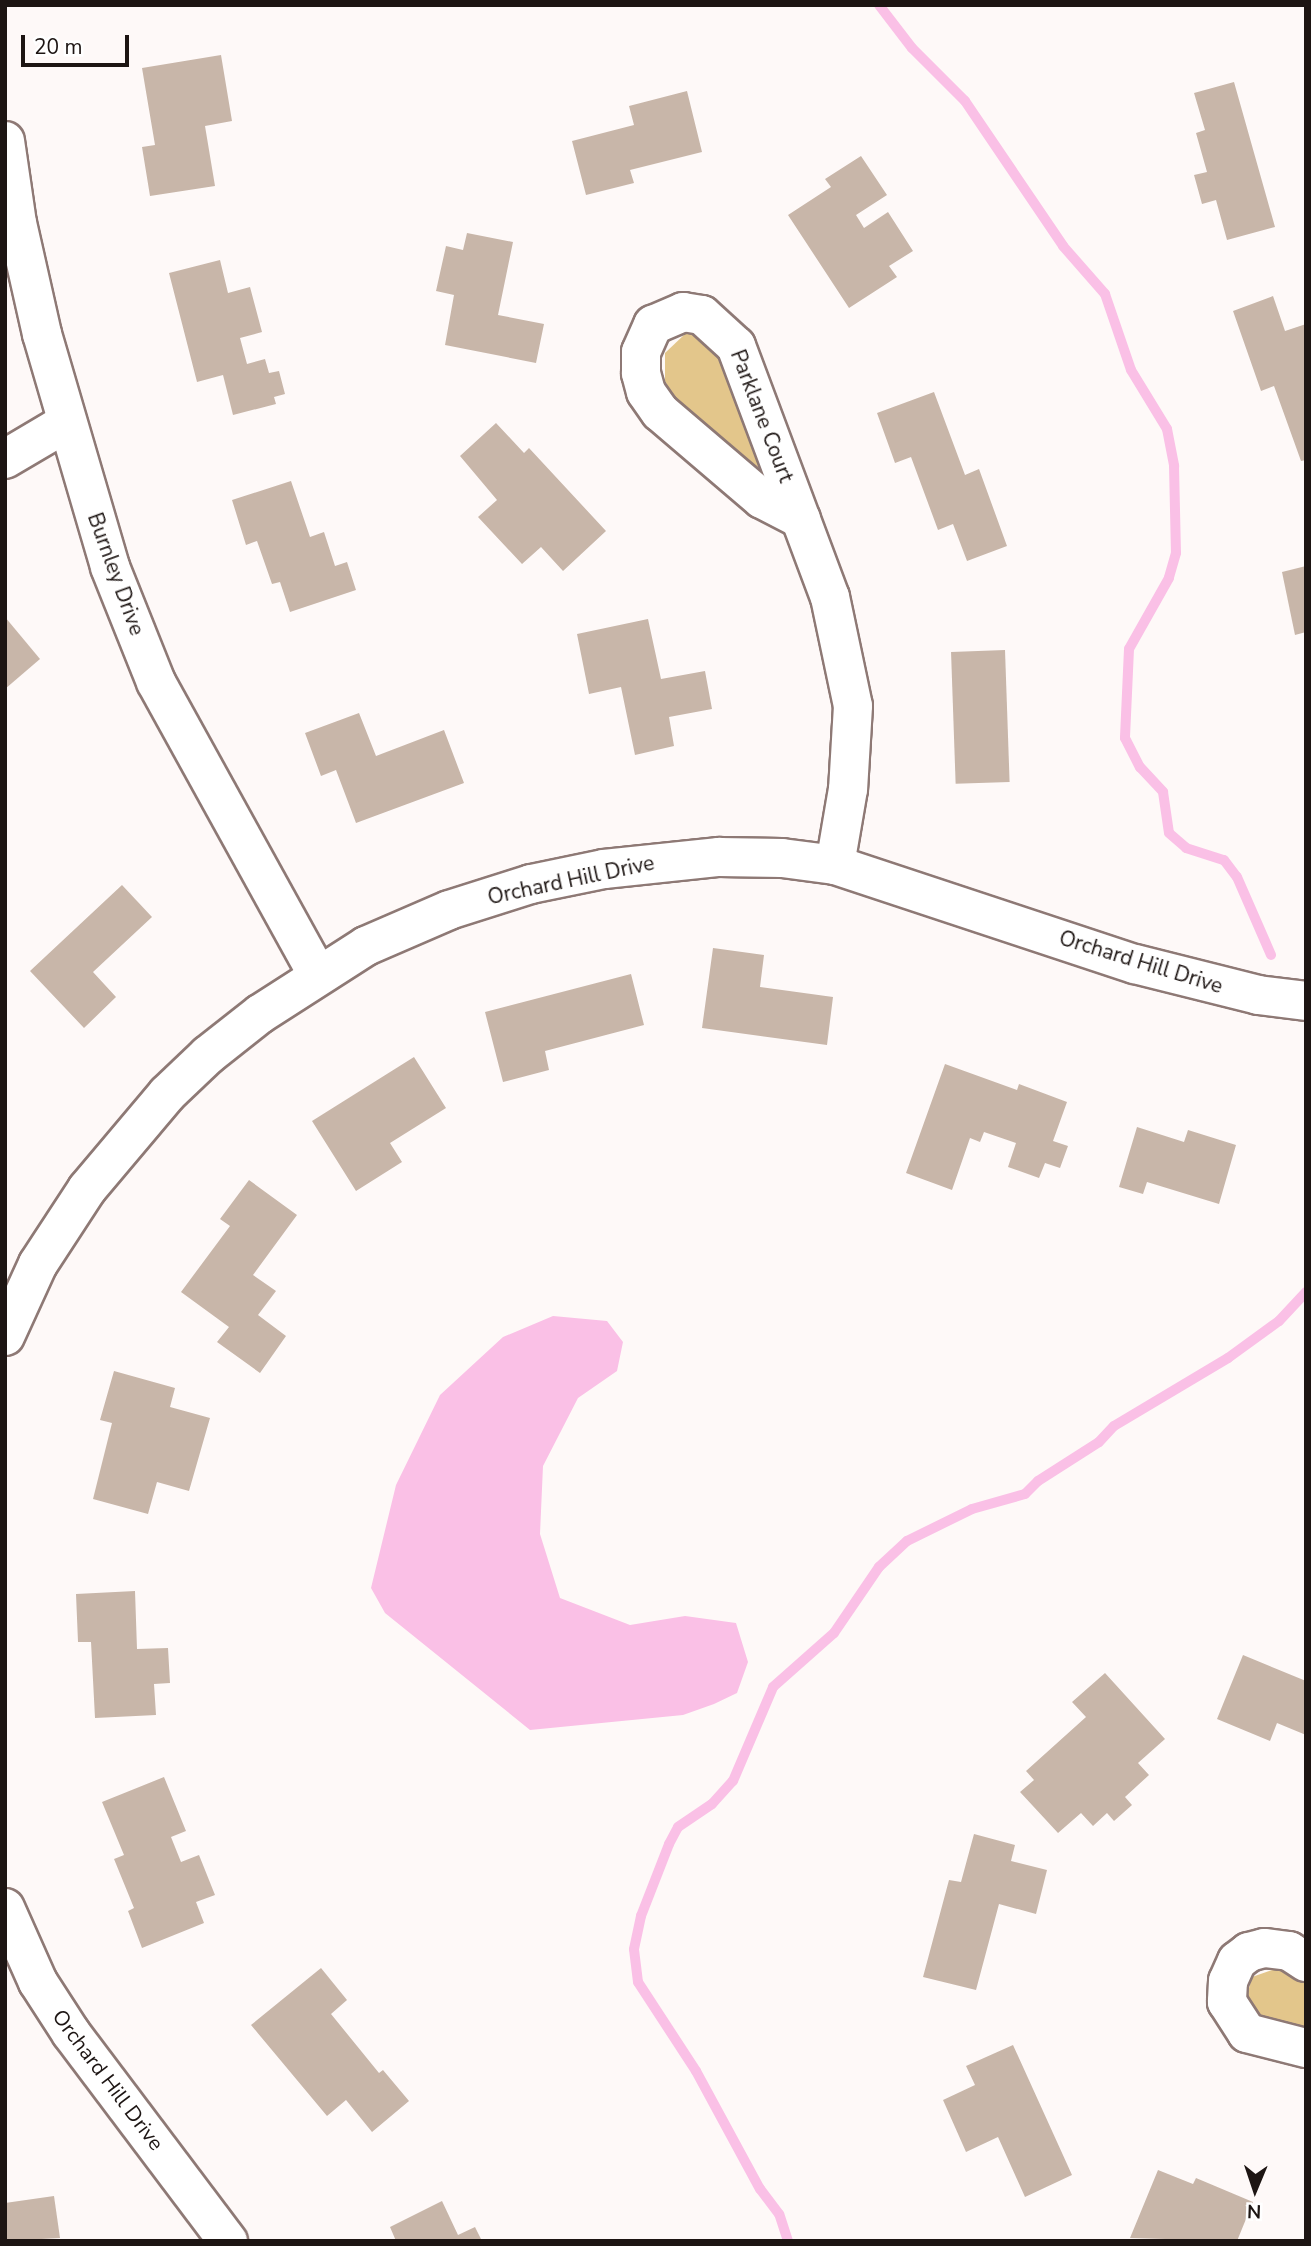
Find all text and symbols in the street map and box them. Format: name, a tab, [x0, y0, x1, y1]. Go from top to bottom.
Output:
scale bar	[24, 21, 133, 65]
text: 20 m	[34, 33, 83, 61]
street label: Parklane Court	[725, 346, 799, 486]
street label: Burnley Drive	[82, 509, 150, 639]
street label: Orchard Hill Drive	[485, 850, 657, 910]
street label: Orchard Hill Drive	[1056, 925, 1226, 999]
street label: Orchard Hill Drive	[47, 2005, 169, 2155]
north arrow	[1220, 2155, 1290, 2225]
text: N	[1247, 2198, 1262, 2224]

